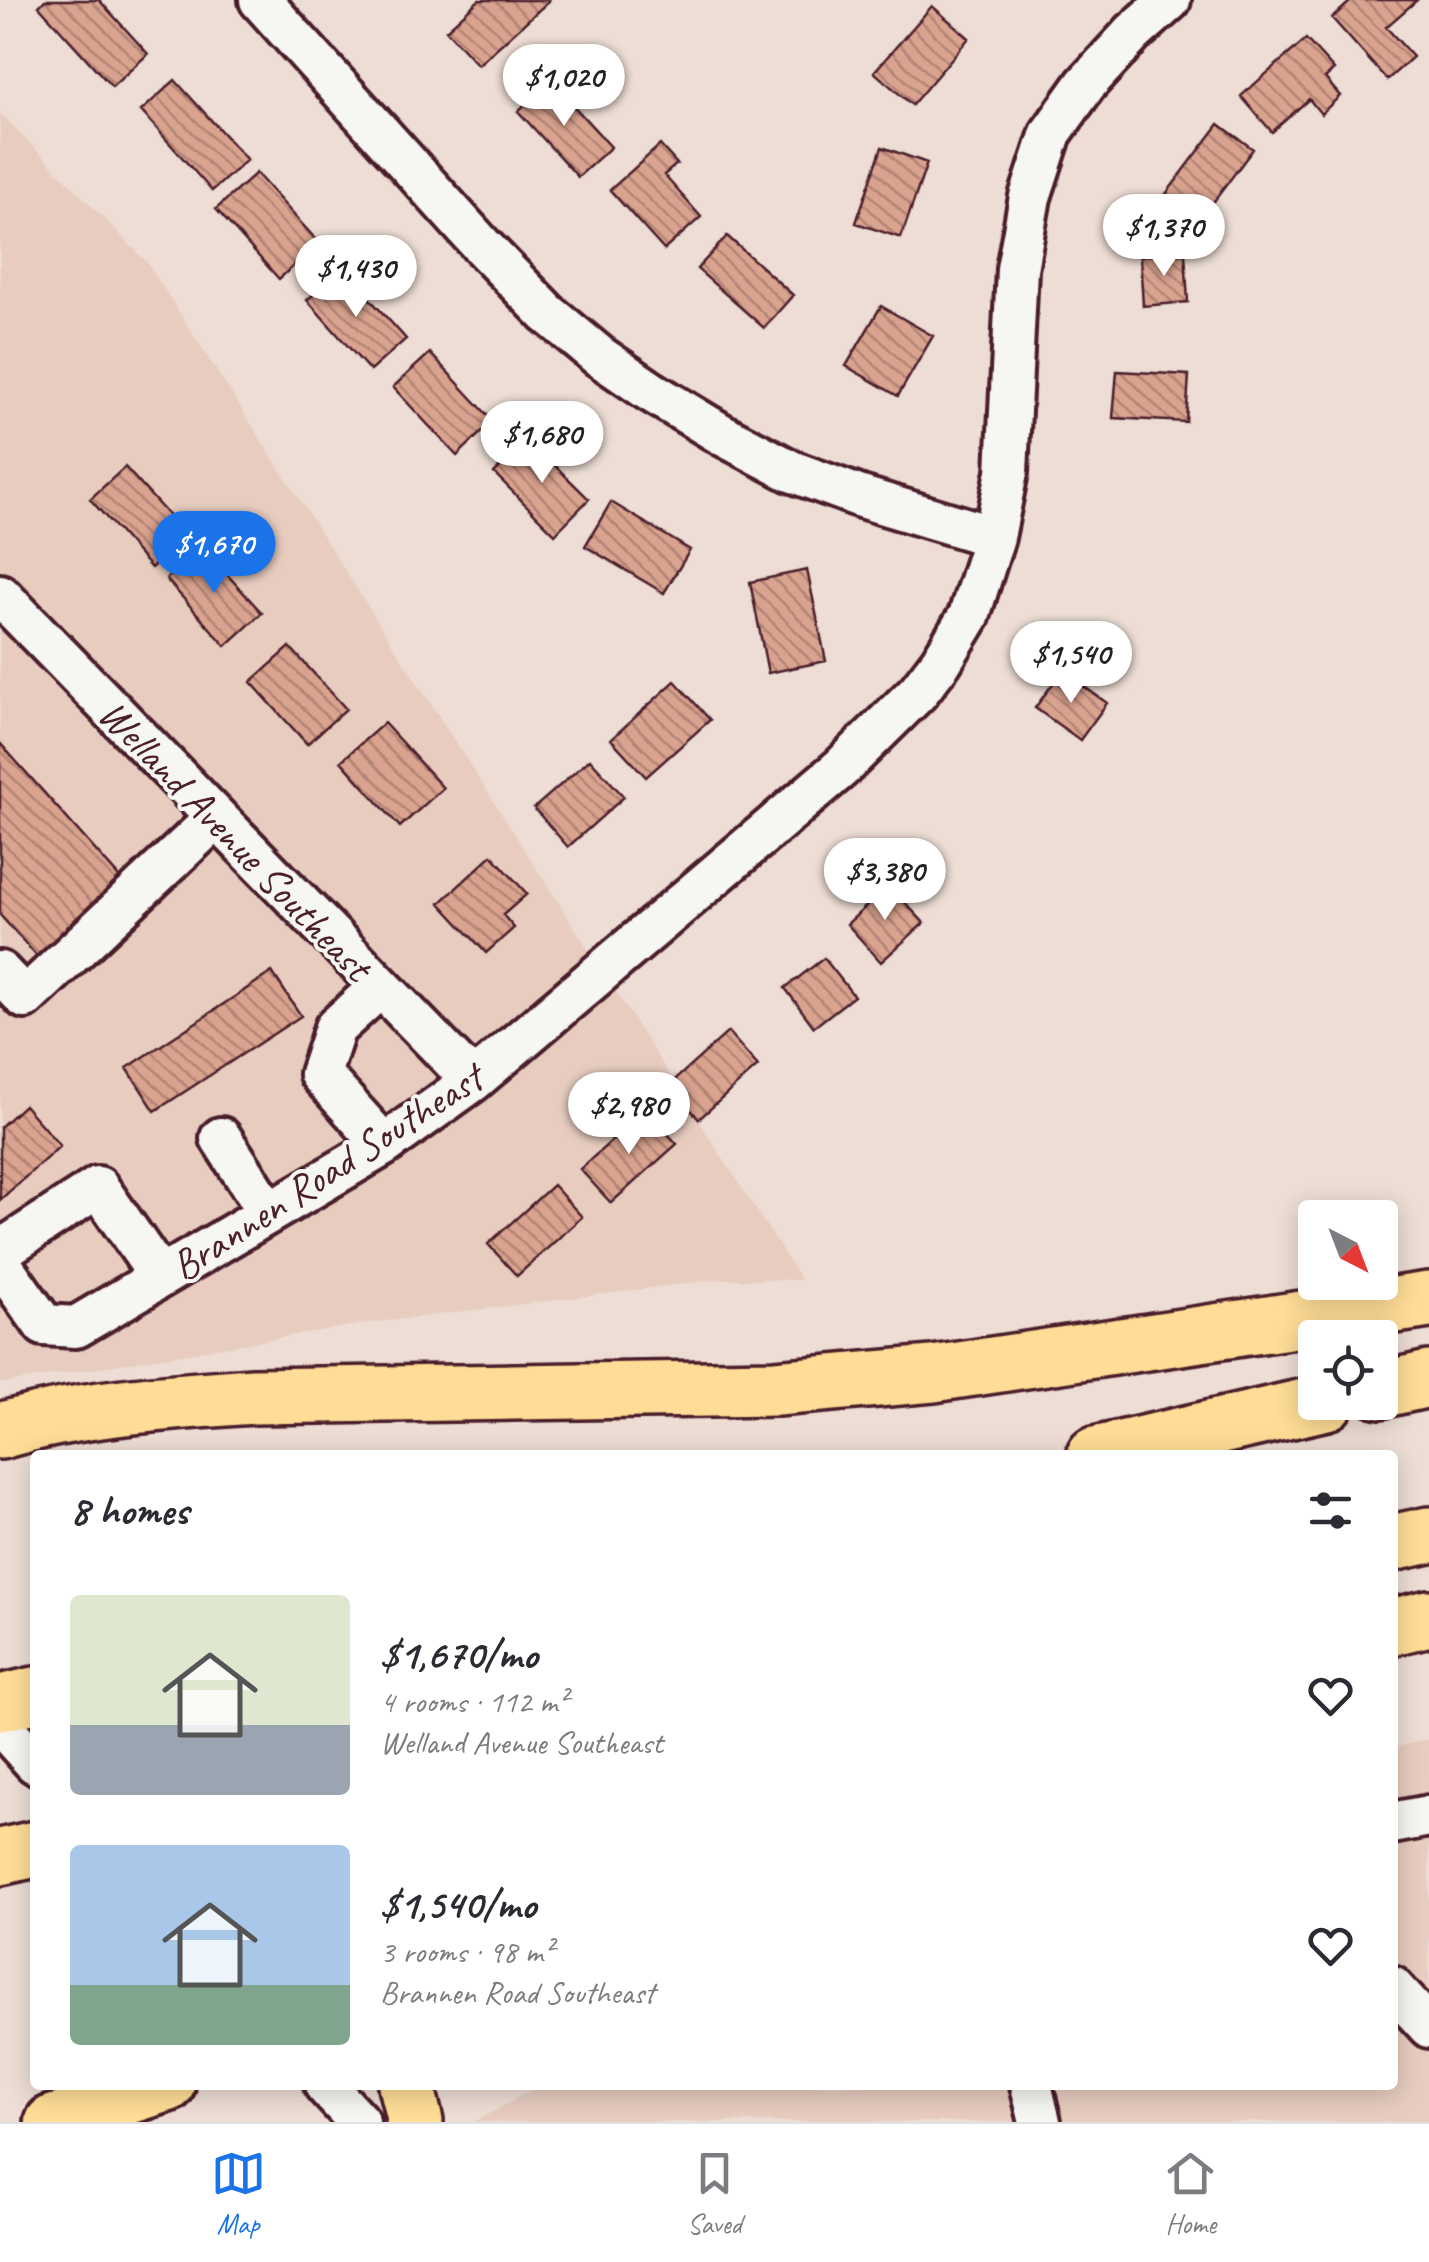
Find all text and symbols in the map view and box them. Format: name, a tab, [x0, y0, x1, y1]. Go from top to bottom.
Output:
pin: $1,020	[483, 44, 645, 129]
text: $1,020	[525, 56, 603, 97]
pin: $1,370	[1083, 194, 1245, 279]
text: $1,370	[1125, 206, 1203, 247]
pin: $1,430	[275, 235, 437, 320]
text: $1,430	[317, 247, 395, 288]
pin: $1,680	[461, 401, 623, 486]
text: $1,680	[502, 413, 582, 454]
pin: $1,670	[133, 511, 295, 596]
text: $1,670	[175, 523, 253, 564]
pin: $1,540	[990, 621, 1152, 706]
text: $1,540	[1032, 633, 1110, 674]
street label: Welland Avenue Southeast	[87, 688, 386, 995]
pin: $3,380	[804, 838, 966, 923]
text: $3,380	[846, 850, 924, 891]
street label: Brannen Road Southeast	[161, 1049, 497, 1293]
pin: $2,980	[548, 1072, 710, 1157]
text: $2,980	[590, 1084, 668, 1125]
north arrow	[1298, 1200, 1398, 1300]
map controls	[1298, 1200, 1398, 1420]
button: locate	[1298, 1320, 1398, 1420]
icon: filters	[1303, 1483, 1358, 1538]
text: 8 homes	[70, 1484, 189, 1537]
text: $1,670/mo	[380, 1628, 537, 1681]
icon: home	[150, 1635, 270, 1755]
icon: heart	[1303, 1668, 1358, 1723]
text: 4 rooms · 112 m²	[380, 1681, 567, 1722]
text: Welland Avenue Southeast	[380, 1722, 663, 1763]
text: $1,540/mo	[380, 1878, 536, 1931]
icon: home	[150, 1885, 270, 2005]
icon: heart	[1303, 1918, 1358, 1973]
text: 3 rooms · 98 m²	[380, 1931, 553, 1972]
text: Brannen Road Southeast	[380, 1972, 655, 2013]
tab: Map	[211, 2146, 266, 2241]
tab: Saved	[687, 2146, 742, 2241]
tab: Home	[1163, 2146, 1218, 2241]

